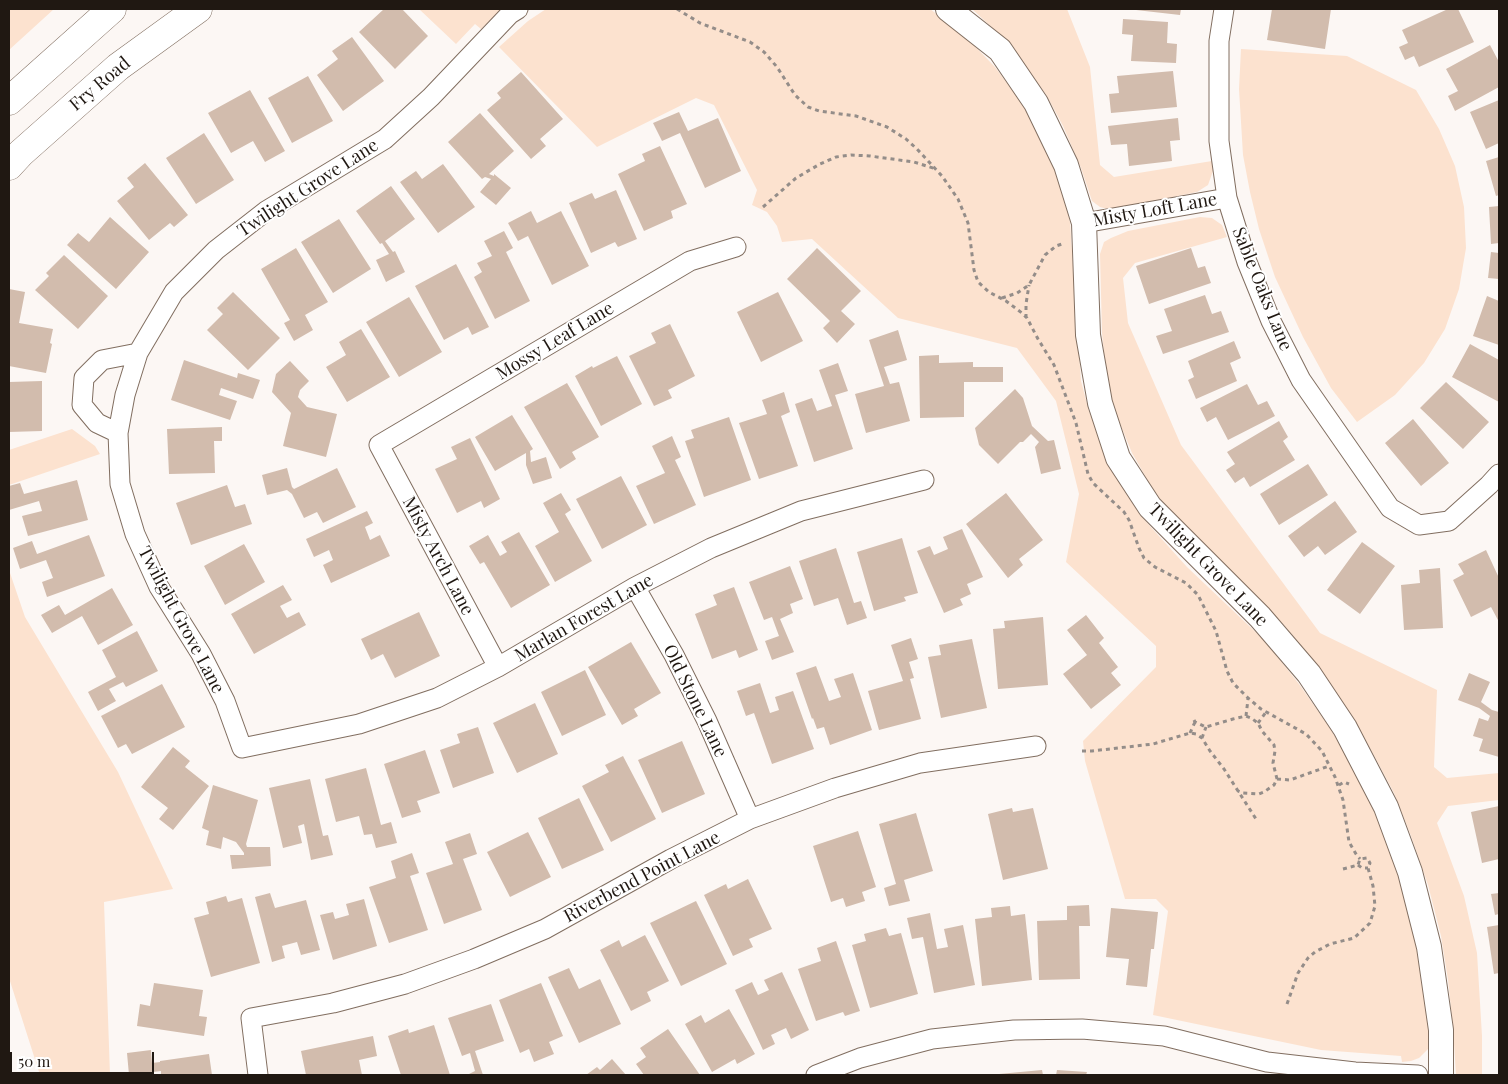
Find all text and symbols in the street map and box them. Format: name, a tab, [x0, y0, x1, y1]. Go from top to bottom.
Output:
street label: Fry Road	[65, 52, 135, 116]
street label: Twilight Grove Lane	[234, 134, 382, 242]
street label: Misty Loft Lane	[1091, 188, 1219, 232]
street label: Sable Oaks Lane	[1227, 224, 1297, 354]
street label: Mossy Leaf Lane	[492, 297, 618, 385]
street label: Misty Arch Lane	[398, 493, 478, 619]
street label: Twilight Grove Lane	[1143, 499, 1273, 631]
street label: Twilight Grove Lane	[133, 543, 229, 697]
street label: Marlan Forest Lane	[511, 570, 657, 666]
street label: Old Stone Lane	[658, 641, 732, 761]
street label: Riverbend Point Lane	[560, 827, 724, 927]
scale bar	[12, 1042, 156, 1074]
text: 50 m	[18, 1051, 50, 1071]

